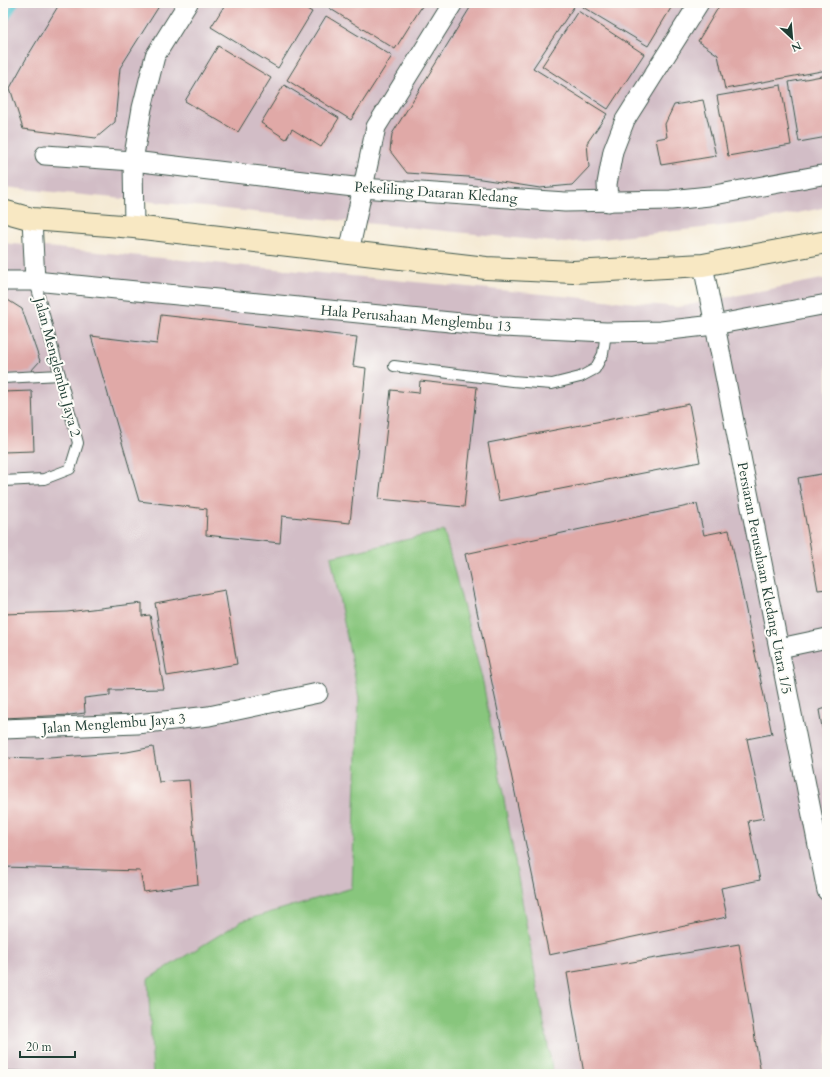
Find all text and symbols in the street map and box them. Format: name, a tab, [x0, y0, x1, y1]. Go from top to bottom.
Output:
north arrow	[772, 18, 812, 58]
text: N	[788, 38, 804, 56]
street label: Pekeliling Dataran Kledang	[354, 177, 518, 208]
street label: Jalan Menglembu Jaya 2	[29, 294, 85, 439]
street label: Hala Perusahaan Menglembu 13	[320, 301, 512, 336]
street label: Persiaran Perusahaan Kledang Utara 1/5	[733, 460, 796, 696]
street label: Jalan Menglembu Jaya 3	[40, 709, 186, 738]
scale bar	[20, 1033, 75, 1059]
text: 20 m	[26, 1039, 53, 1055]

